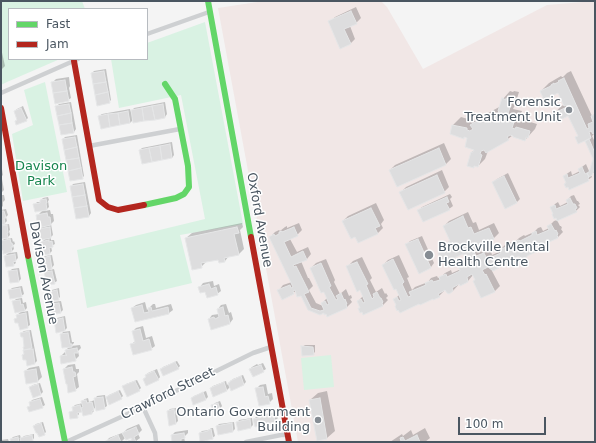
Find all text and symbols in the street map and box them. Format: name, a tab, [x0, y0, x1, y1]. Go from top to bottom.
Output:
legend	[8, 8, 148, 60]
text: Fast	[46, 17, 70, 31]
text: Jam	[46, 37, 69, 51]
place label: Forensic Treatment Unit	[464, 95, 561, 126]
marker: Forensic Treatment Unit	[564, 105, 574, 115]
park label: Davison Park	[15, 159, 67, 190]
street label: Oxford Avenue	[243, 171, 275, 269]
street label: Davison Avenue	[25, 220, 61, 326]
place label: Brockville Mental Health Centre	[438, 240, 549, 271]
marker: Brockville Mental Health Centre	[423, 249, 435, 261]
street label: Crawford Street	[118, 365, 218, 423]
place label: Ontario Government Building	[176, 405, 310, 436]
scale bar	[460, 409, 548, 435]
marker: Ontario Government Building	[313, 415, 323, 425]
text: 100 m	[465, 417, 503, 431]

